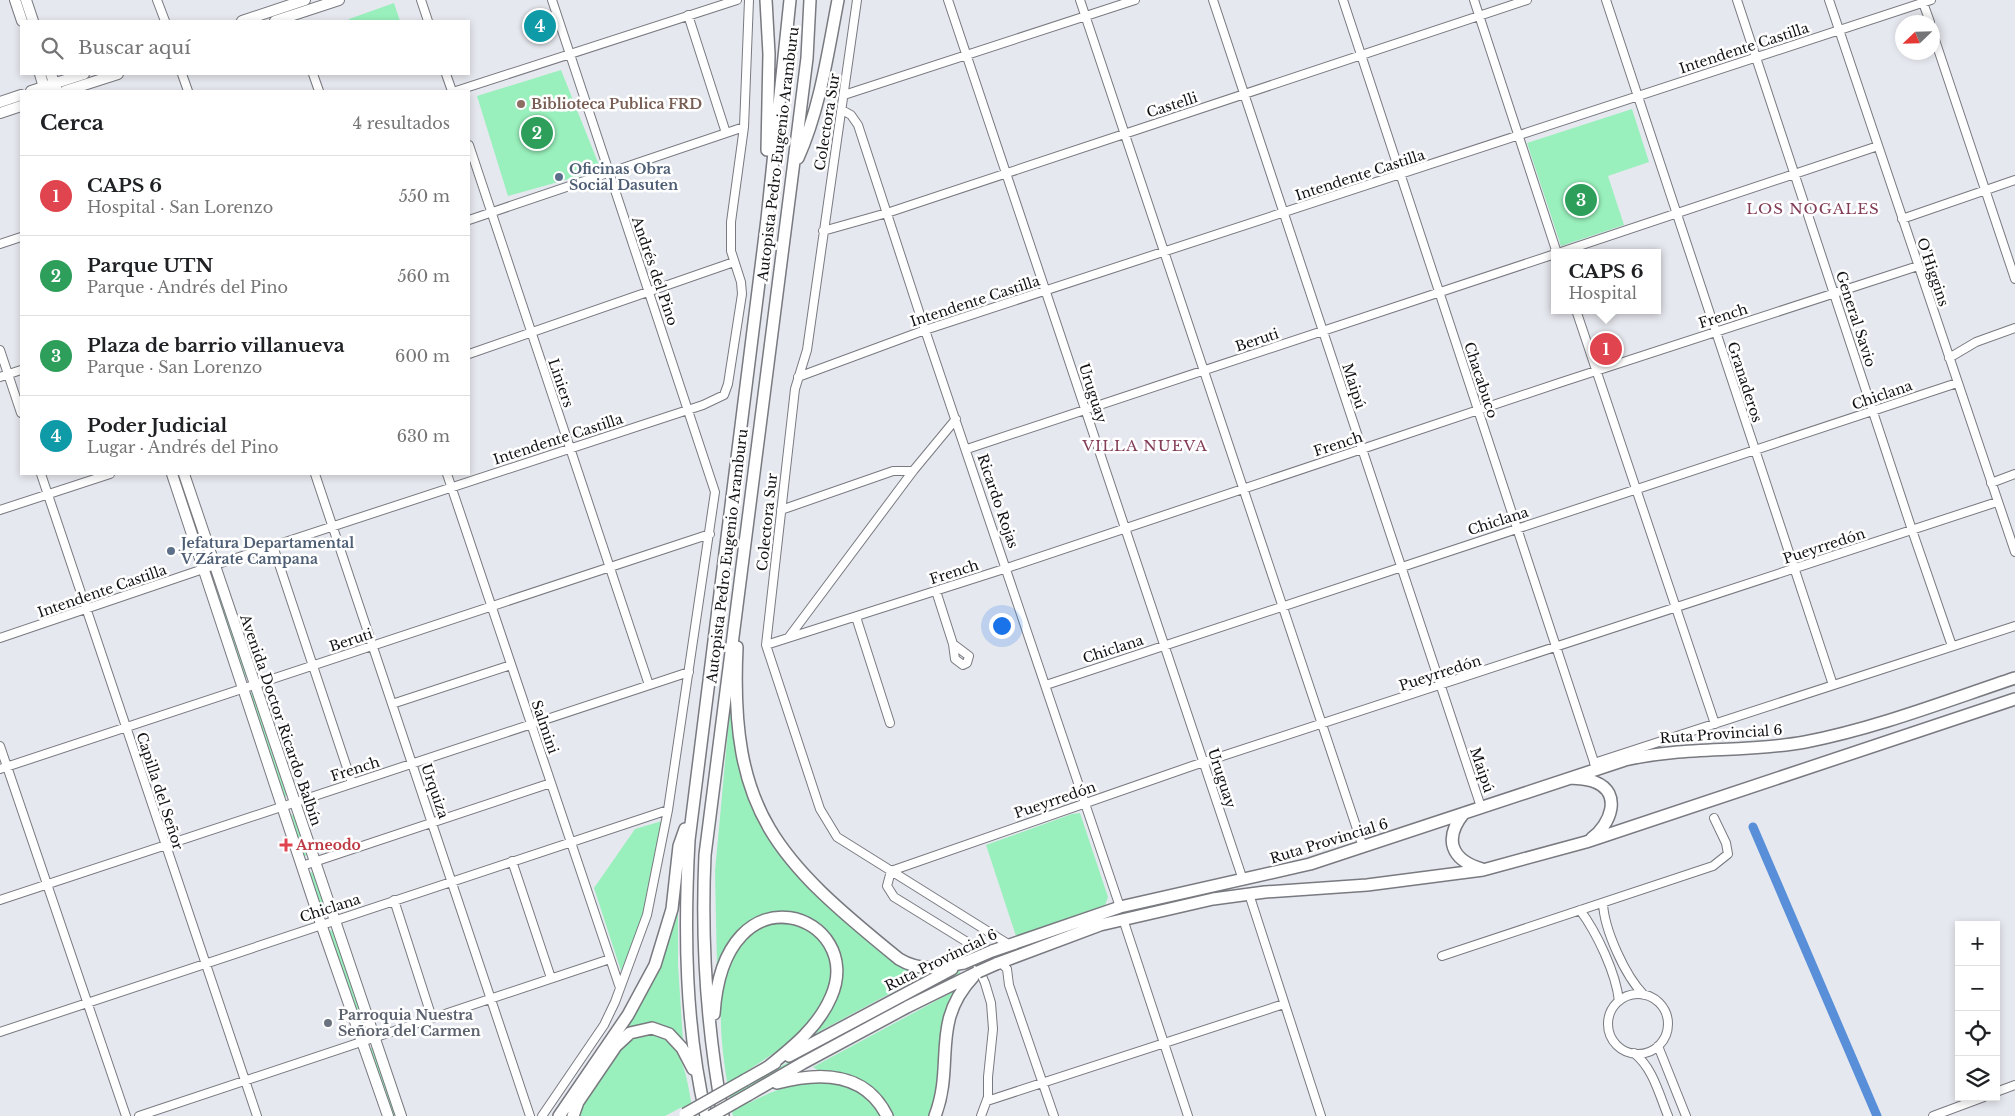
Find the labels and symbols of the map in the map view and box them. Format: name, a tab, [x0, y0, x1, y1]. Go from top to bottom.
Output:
pin: 4	[524, 7, 556, 45]
north arrow	[1895, 15, 1940, 60]
street label: Intendente Castilla	[1677, 18, 1811, 77]
street label: Autopista Pedro Eugenio Aramburu	[753, 25, 803, 283]
street label: Colectora Sur	[810, 72, 844, 172]
street label: Castelli	[1144, 88, 1200, 122]
place label: Biblioteca Publica FRD	[531, 95, 702, 113]
marker: Biblioteca Publica FRD	[515, 98, 527, 110]
pin: 2	[521, 114, 553, 152]
street label: Intendente Castilla	[1293, 145, 1427, 204]
place label: Oficinas Obra Social Dasuten	[569, 160, 678, 194]
marker: Oficinas Obra Social Dasuten	[553, 171, 565, 183]
pin: 3	[1565, 181, 1597, 219]
district label: LOS NOGALES	[1746, 199, 1880, 218]
street label: Andrés del Pino	[628, 213, 682, 328]
street label: O'Higgins	[1913, 235, 1953, 309]
street label: General Savio	[1832, 269, 1880, 369]
street label: Intendente Castilla	[908, 271, 1042, 330]
street label: French	[1696, 300, 1750, 332]
street label: Beruti	[1233, 324, 1281, 355]
pin: 1	[1590, 330, 1622, 368]
street label: Granaderos	[1724, 339, 1766, 425]
street label: Chacabuco	[1460, 340, 1502, 420]
street label: Liniers	[544, 356, 578, 410]
street label: Uruguay	[1075, 361, 1111, 425]
street label: Maipú	[1338, 361, 1370, 412]
street label: Chiclana	[1849, 376, 1915, 414]
street label: Intendente Castilla	[491, 409, 625, 468]
street label: Autopista Pedro Eugenio Aramburu	[702, 427, 752, 685]
street label: French	[1311, 428, 1365, 460]
district label: VILLA NUEVA	[1081, 436, 1208, 455]
street label: Ricardo Rojas	[973, 451, 1023, 551]
street label: Colectora Sur	[753, 472, 781, 572]
street label: Chiclana	[1465, 503, 1531, 539]
street label: Pueyrredón	[1781, 524, 1868, 568]
place label: Jefatura Departamental V Zárate Campana	[178, 534, 354, 568]
marker: Jefatura Departamental V Zárate Campana	[165, 545, 177, 557]
street label: French	[927, 556, 981, 588]
street label: Intendente Castilla	[35, 560, 169, 622]
street label: Avenida Doctor Ricardo Balbín	[236, 611, 326, 828]
your location	[989, 613, 1015, 639]
street label: Beruti	[327, 624, 375, 655]
street label: Chiclana	[1080, 631, 1146, 667]
street label: Pueyrredón	[1397, 651, 1484, 695]
street label: Salmini	[527, 698, 563, 756]
street label: Ruta Provincial 6	[1659, 721, 1783, 747]
street label: Capilla del Señor	[133, 730, 188, 852]
street label: Maipú	[1466, 745, 1498, 796]
street label: Uruguay	[1204, 746, 1240, 810]
street label: French	[328, 753, 382, 785]
street label: Urquiza	[417, 761, 453, 821]
street label: Pueyrredón	[1012, 777, 1099, 822]
street label: Ruta Provincial 6	[1268, 814, 1390, 868]
place label: Arneodo	[295, 836, 361, 854]
marker: Arneodo	[280, 839, 292, 851]
street label: Chiclana	[297, 890, 363, 926]
street label: Ruta Provincial 6	[882, 925, 1000, 995]
place label: Parroquia Nuestra Señora del Carmen	[338, 1006, 481, 1040]
marker: Parroquia Nuestra Señora del Carmen	[322, 1017, 334, 1029]

